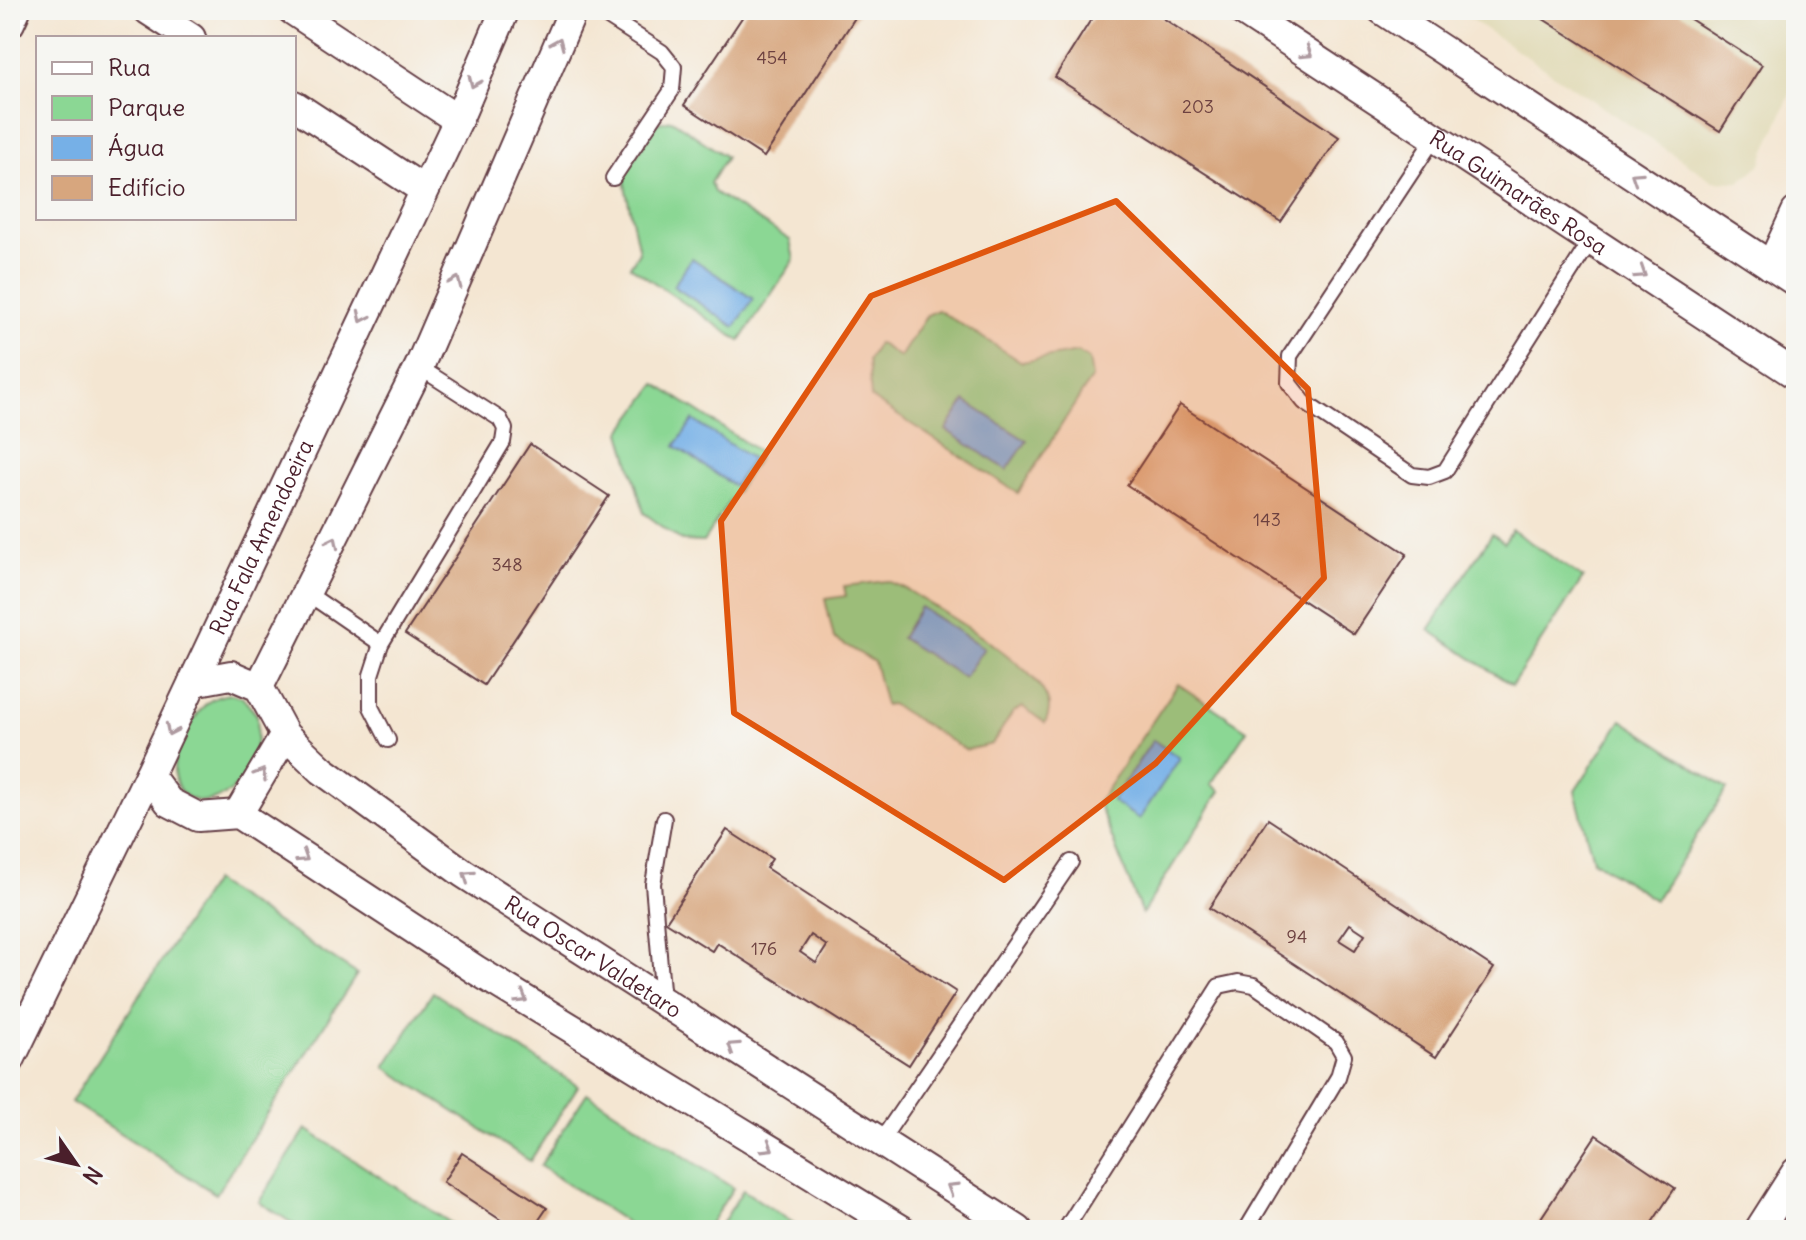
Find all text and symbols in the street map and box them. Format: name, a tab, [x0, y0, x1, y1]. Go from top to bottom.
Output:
legend	[36, 36, 296, 220]
one-way arrow	[549, 37, 565, 51]
one-way arrow	[1298, 43, 1312, 58]
house number: 454	[756, 46, 788, 69]
text: Rua	[108, 52, 151, 82]
one-way arrow	[468, 74, 484, 88]
text: Parque	[108, 92, 185, 122]
house number: 203	[1182, 95, 1214, 118]
street label: Rua Guimarães Rosa	[1424, 124, 1613, 261]
text: Água	[108, 132, 164, 162]
one-way arrow	[1630, 171, 1644, 186]
text: Edifício	[108, 172, 186, 202]
one-way arrow	[1632, 263, 1646, 278]
one-way arrow	[446, 276, 462, 290]
one-way arrow	[357, 309, 373, 323]
street label: Rua Fala Amendoeira	[203, 435, 319, 639]
house number: 143	[1253, 508, 1281, 531]
one-way arrow	[323, 536, 338, 551]
house number: 348	[492, 553, 523, 576]
one-way arrow	[164, 722, 180, 737]
one-way arrow	[251, 768, 267, 783]
one-way arrow	[294, 847, 309, 862]
one-way arrow	[462, 871, 477, 886]
street label: Rua Oscar Valdetaro	[499, 889, 687, 1024]
house number: 94	[1287, 925, 1307, 948]
house number: 176	[751, 937, 777, 960]
one-way arrow	[513, 988, 528, 1004]
one-way arrow	[728, 1042, 742, 1057]
north arrow	[36, 1124, 116, 1204]
one-way arrow	[759, 1137, 774, 1153]
text: N	[77, 1161, 108, 1189]
one-way arrow	[946, 1182, 961, 1198]

